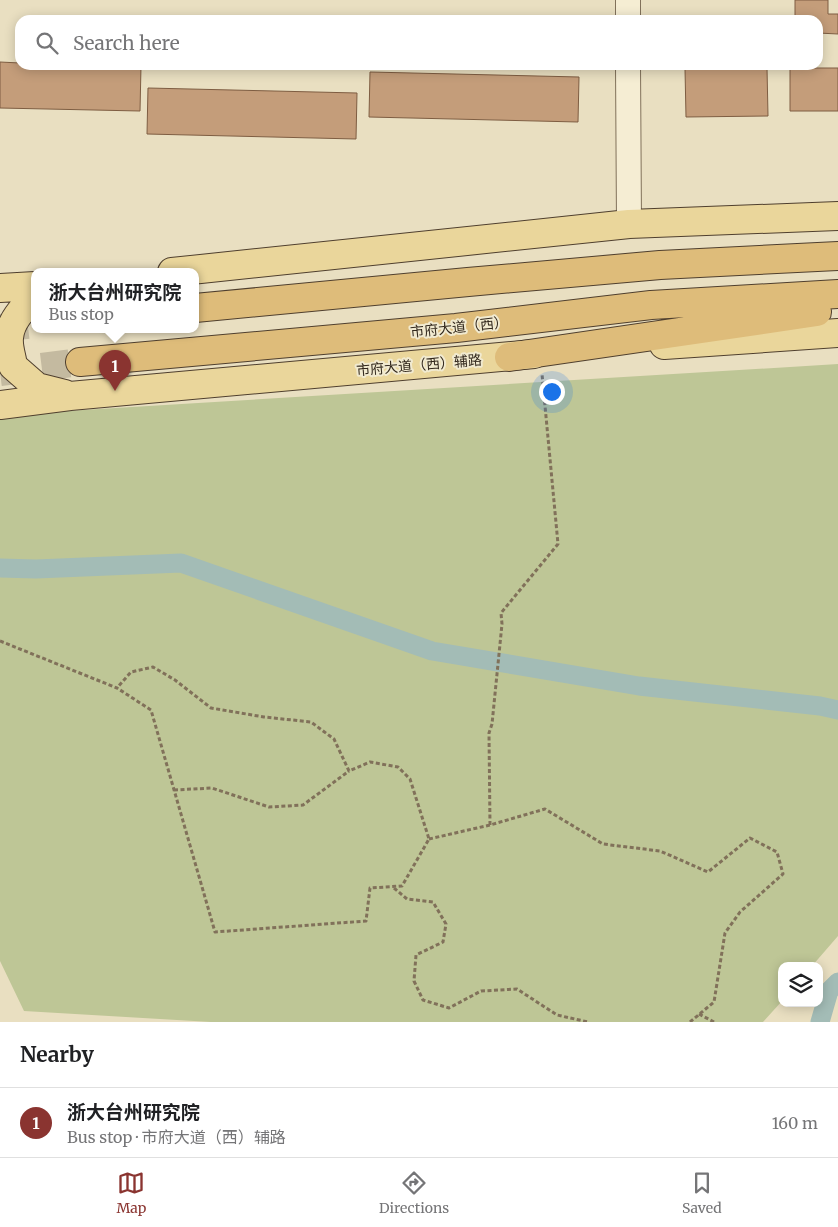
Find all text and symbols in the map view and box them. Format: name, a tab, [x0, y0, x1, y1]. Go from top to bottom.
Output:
search box	[15, 15, 823, 70]
icon: search	[33, 29, 61, 57]
text: Search here	[73, 31, 180, 55]
popup	[31, 268, 199, 333]
text: 浙大台州研究院	[48, 280, 182, 304]
text: Bus stop	[48, 304, 114, 324]
street label: 市府大道（西）	[409, 313, 509, 341]
pin: 1	[99, 350, 131, 391]
street label: 市府大道（西）辅路	[355, 351, 483, 379]
your location	[539, 379, 565, 405]
map controls	[778, 962, 823, 1007]
button: layers	[778, 962, 823, 1007]
text: Nearby	[20, 1041, 94, 1068]
text: 浙大台州研究院	[67, 1100, 200, 1124]
text: 1	[32, 1113, 40, 1133]
text: 160 m	[772, 1113, 818, 1133]
text: Bus stop · 市府大道（西）辅路	[67, 1127, 286, 1147]
tab: Map	[116, 1169, 146, 1217]
tab: Directions	[379, 1169, 449, 1217]
tab: Saved	[682, 1169, 722, 1217]

